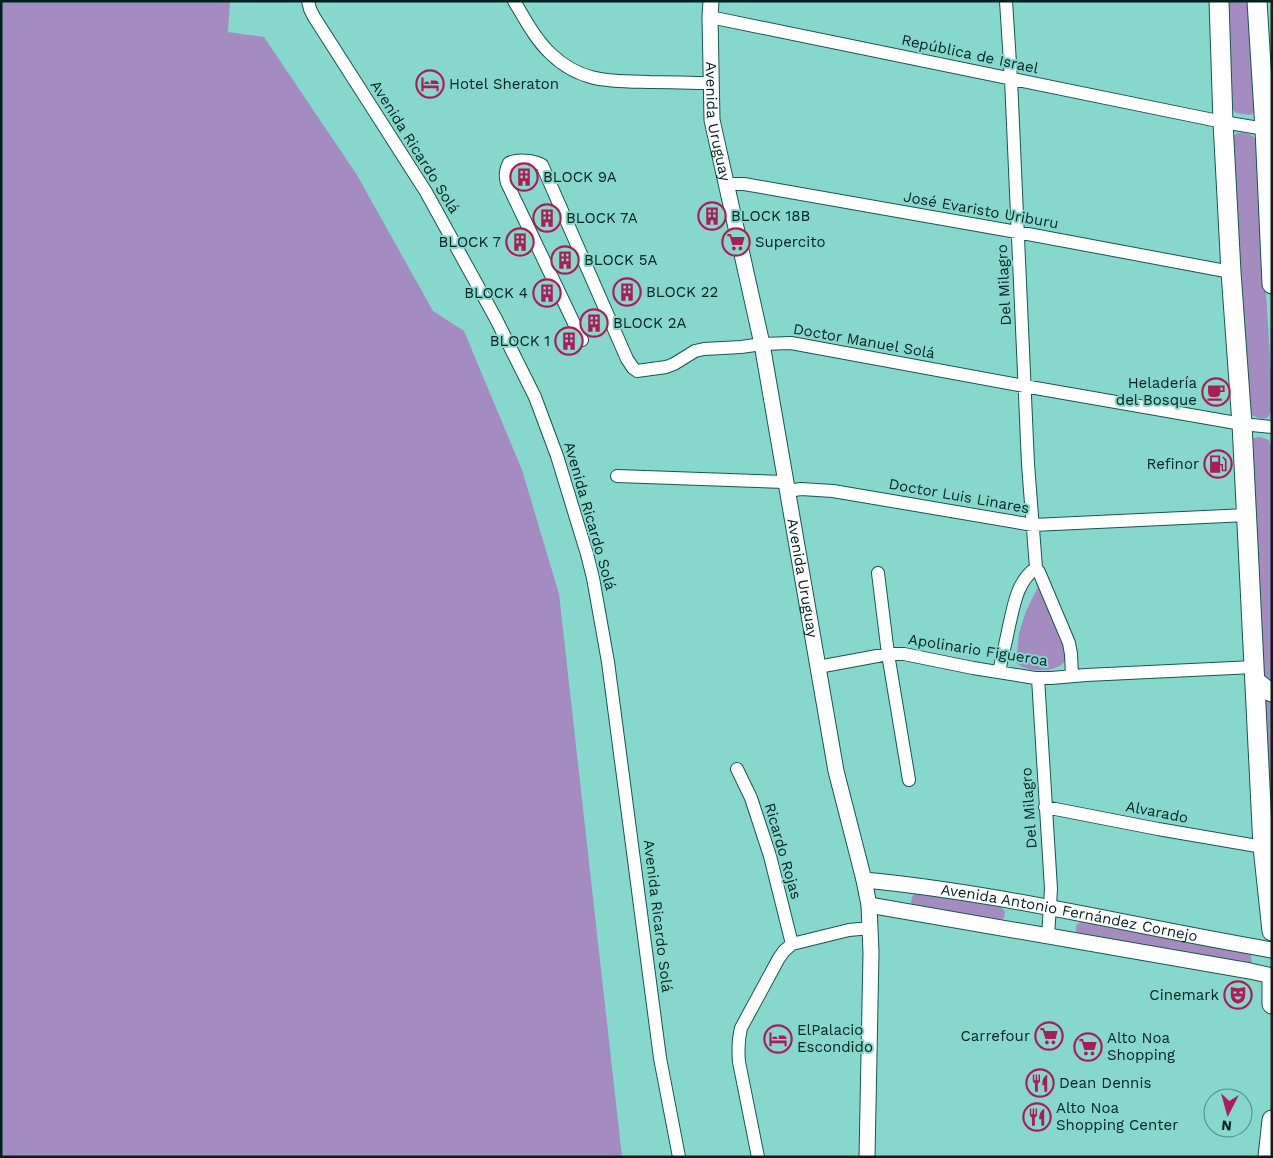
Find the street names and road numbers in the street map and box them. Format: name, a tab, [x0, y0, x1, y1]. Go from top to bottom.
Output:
street label: República de Israel	[900, 31, 1041, 77]
street label: Avenida Uruguay	[702, 61, 734, 183]
street label: Avenida Ricardo Solá	[367, 77, 464, 217]
street label: José Evaristo Uriburu	[902, 187, 1060, 233]
street label: Del Milagro	[993, 244, 1015, 326]
street label: Doctor Manuel Solá	[792, 320, 937, 362]
street label: Avenida Ricardo Solá	[560, 440, 620, 593]
street label: Doctor Luis Linares	[887, 475, 1031, 517]
street label: Avenida Uruguay	[783, 517, 822, 639]
street label: Apolinario Figueroa	[907, 630, 1050, 670]
street label: Del Milagro	[1017, 767, 1041, 849]
street label: Alvarado	[1124, 797, 1190, 827]
street label: Ricardo Rojas	[761, 801, 805, 901]
street label: Avenida Ricardo Solá	[640, 839, 676, 994]
street label: Avenida Antonio Fernández Cornejo	[940, 880, 1199, 945]

